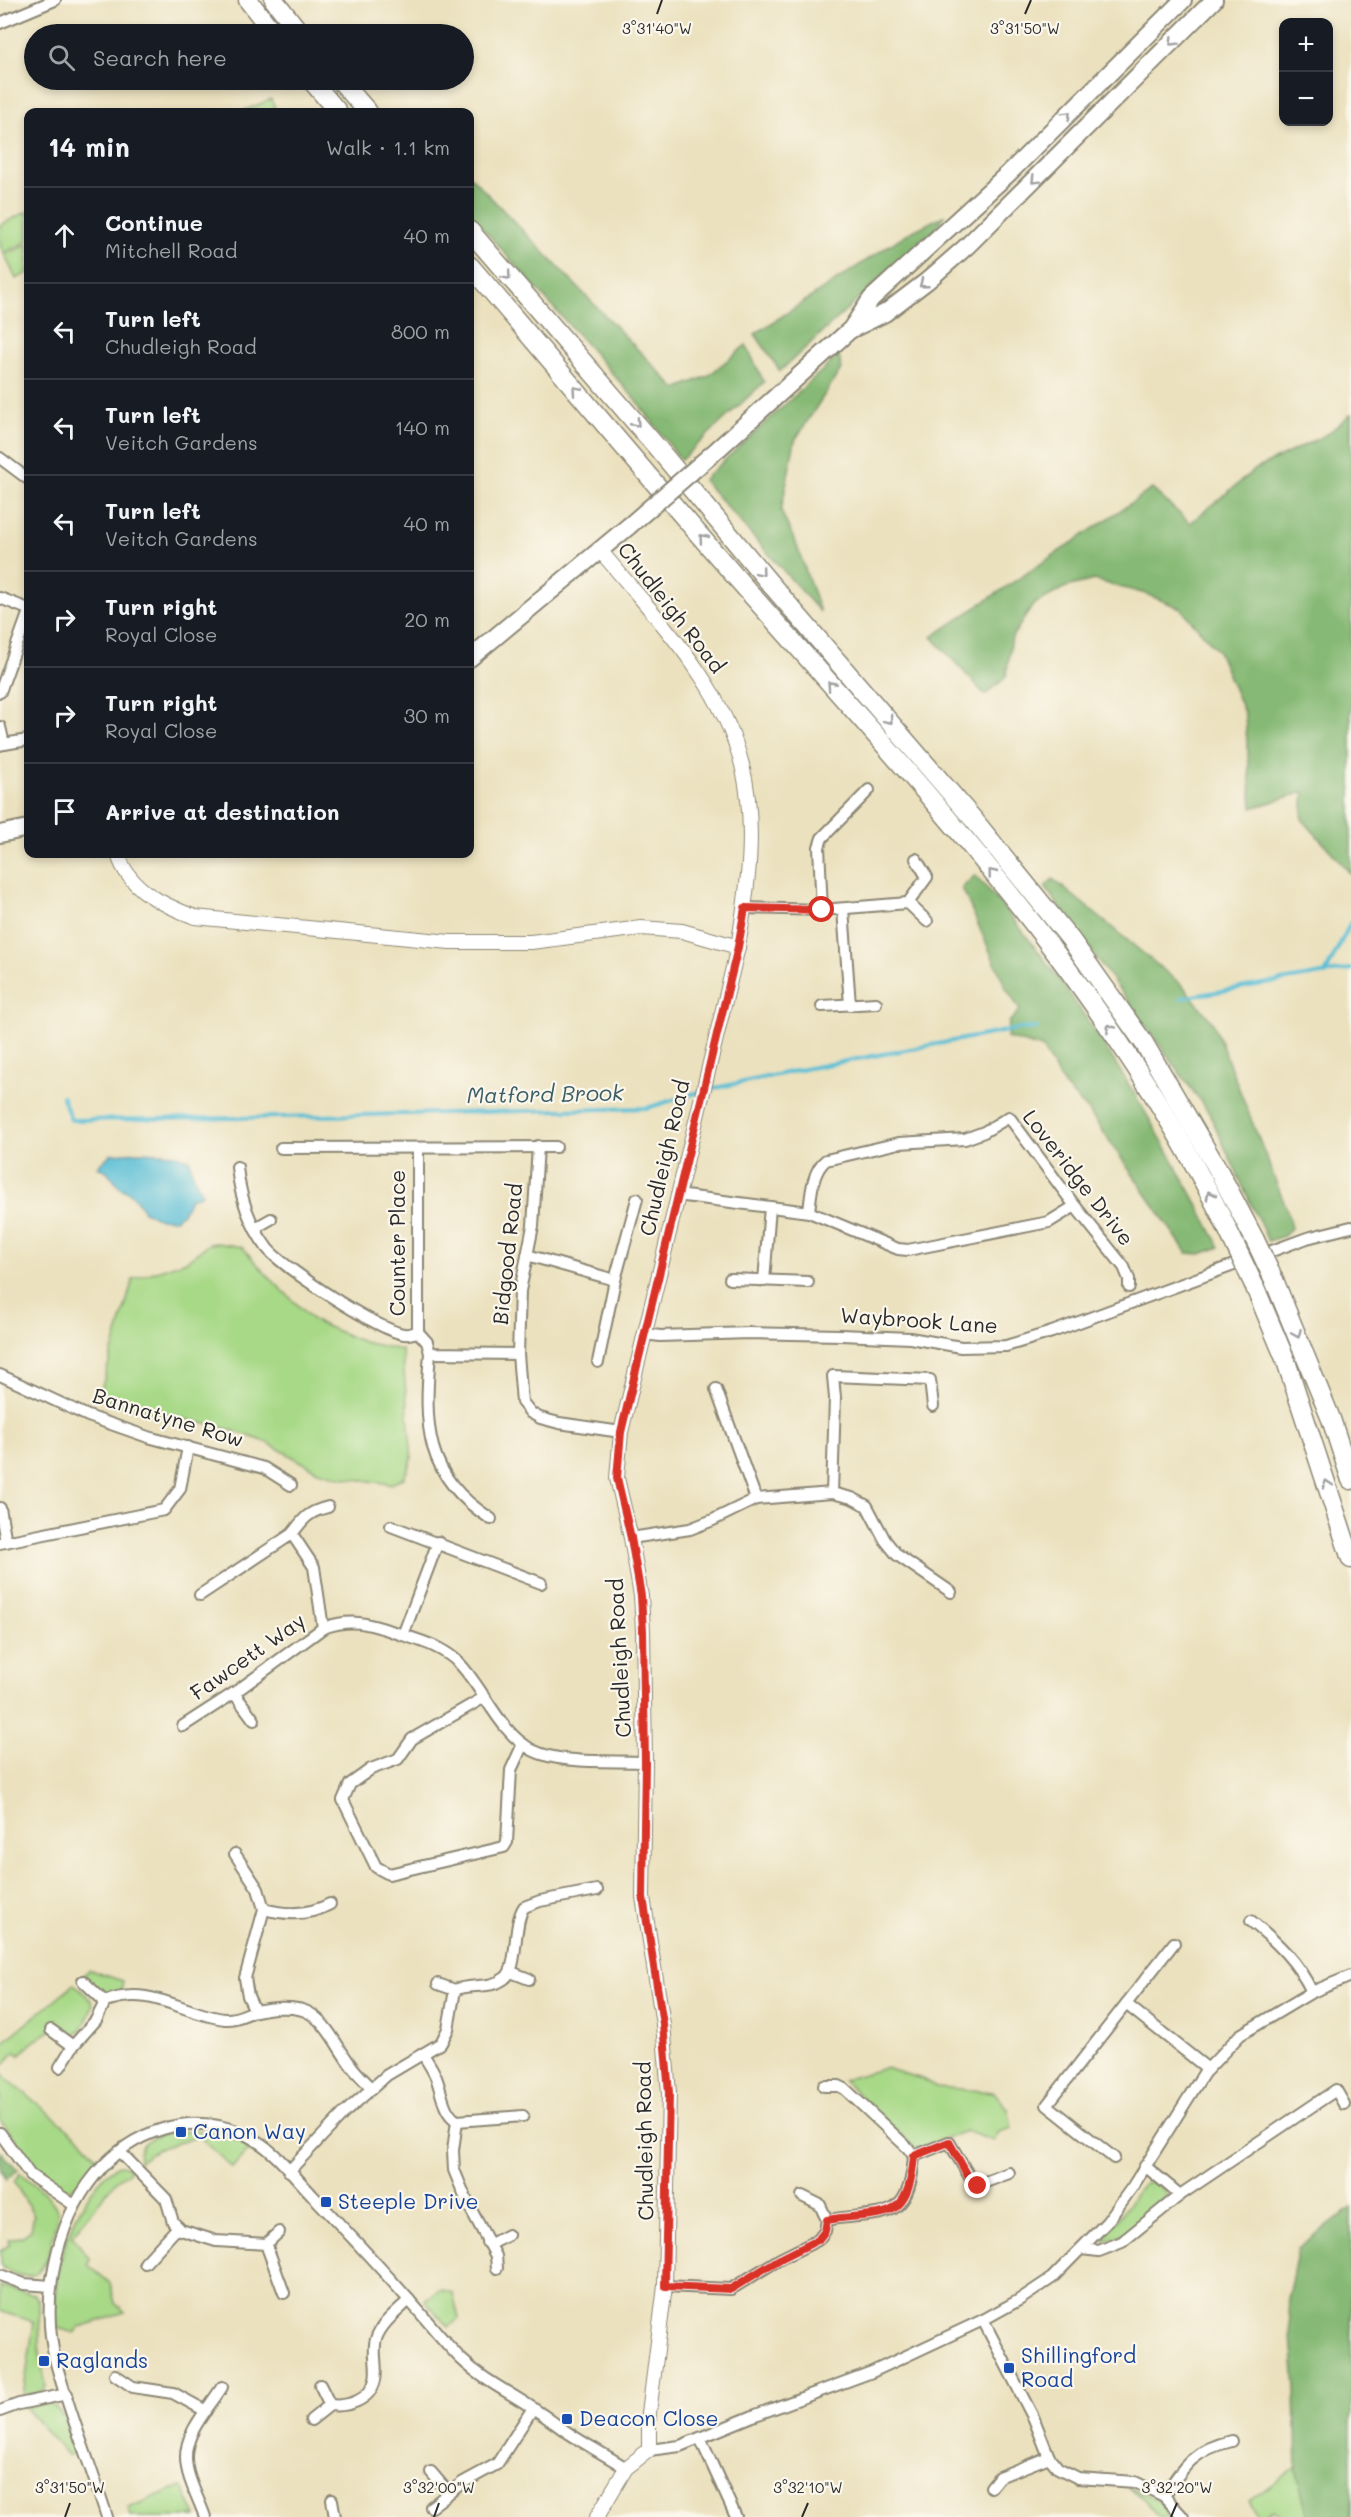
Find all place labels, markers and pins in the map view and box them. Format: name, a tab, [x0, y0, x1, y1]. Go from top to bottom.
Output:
place label: Canon Way	[193, 2117, 306, 2144]
marker: Canon Way	[174, 2125, 188, 2139]
place label: Steeple Drive	[338, 2187, 479, 2214]
marker: Steeple Drive	[319, 2195, 333, 2209]
place label: Shillingford Road	[1021, 2341, 1136, 2392]
place label: Raglands	[56, 2346, 148, 2373]
marker: Raglands	[37, 2354, 51, 2368]
marker: Shillingford Road	[1002, 2361, 1016, 2375]
place label: Deacon Close	[579, 2404, 719, 2431]
marker: Deacon Close	[560, 2412, 574, 2426]

